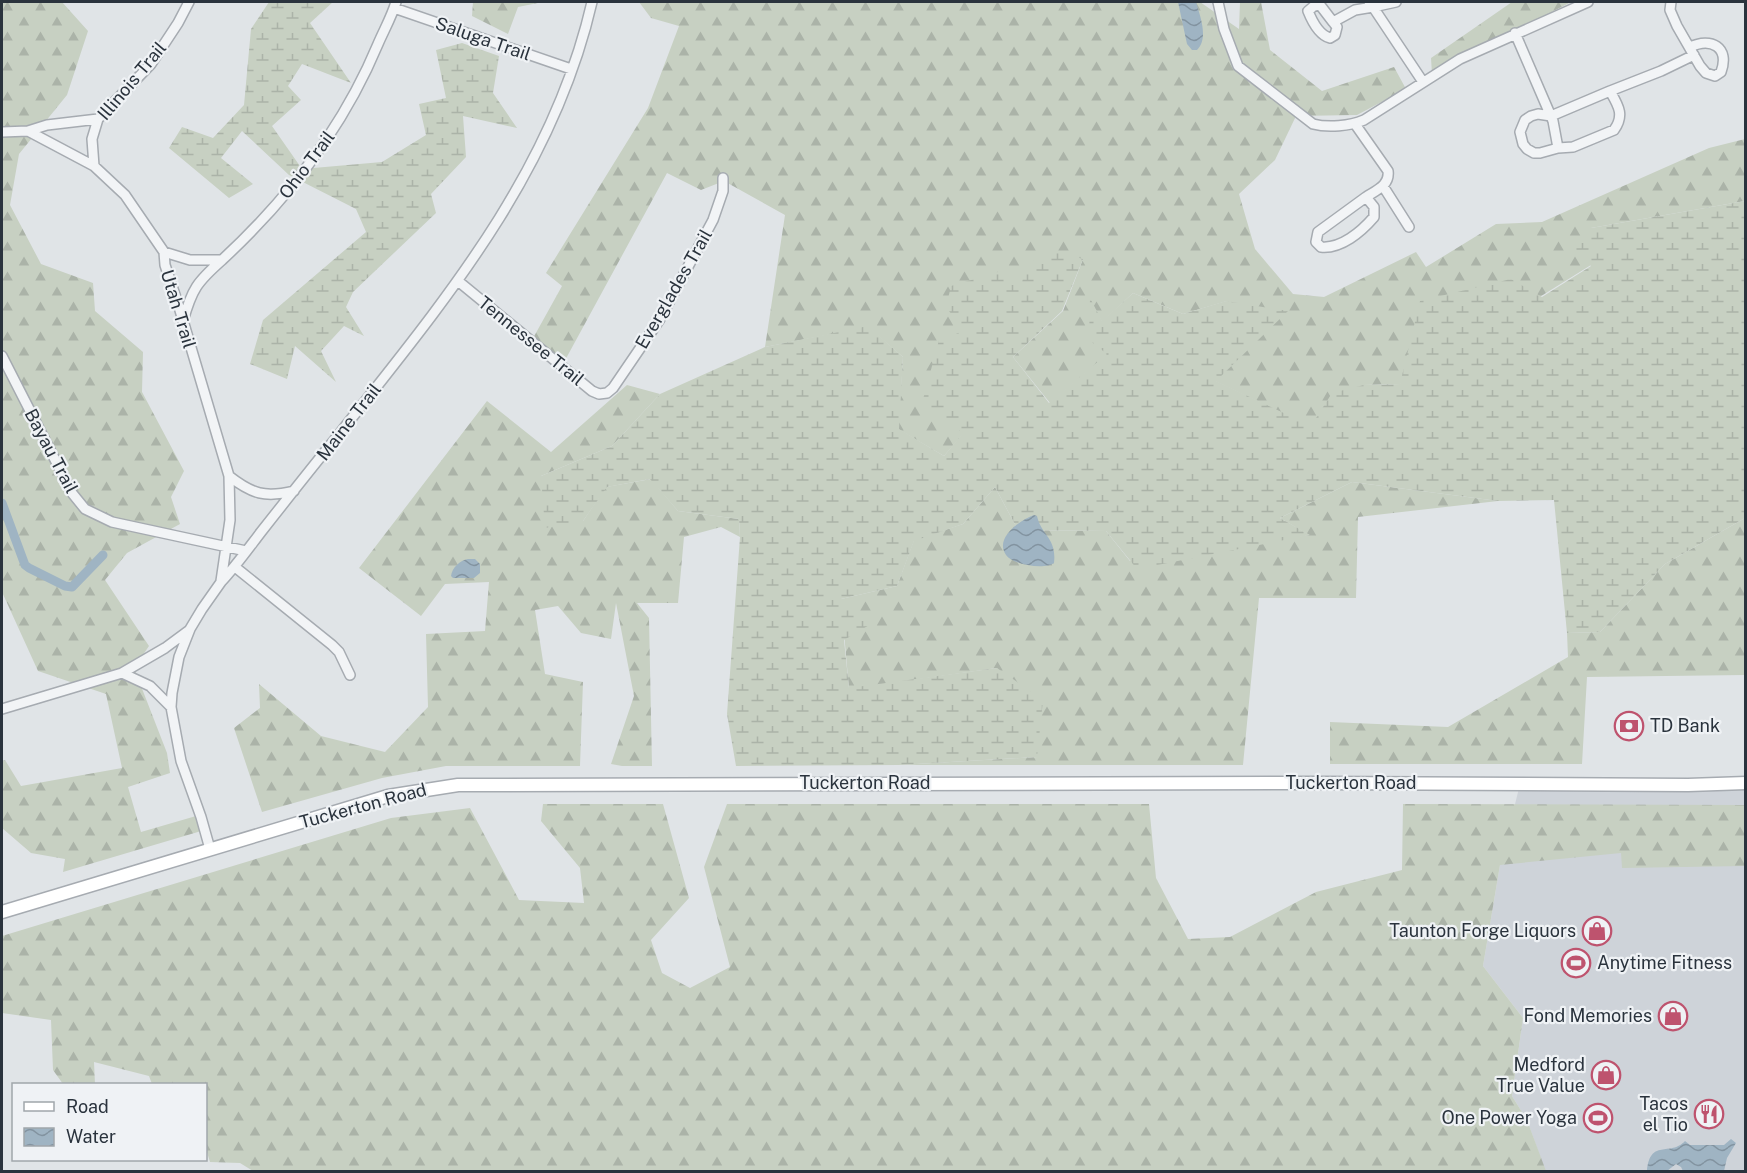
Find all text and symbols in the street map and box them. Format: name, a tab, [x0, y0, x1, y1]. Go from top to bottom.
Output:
street label: Saluga Trail	[433, 12, 534, 65]
street label: Illinois Trail	[93, 37, 170, 124]
street label: Ohio Trail	[274, 127, 339, 203]
street label: Everglades Trail	[631, 225, 716, 352]
street label: Utah Trail	[157, 267, 200, 351]
street label: Tennessee Trail	[474, 291, 589, 390]
street label: Maine Trail	[312, 379, 385, 464]
street label: Bayau Trail	[20, 405, 82, 497]
bank icon: TD Bank	[1613, 710, 1645, 742]
place label: TD Bank	[1650, 715, 1720, 736]
street label: Tuckerton Road	[800, 772, 930, 793]
street label: Tuckerton Road	[1286, 772, 1416, 793]
street label: Tuckerton Road	[297, 778, 429, 833]
shop icon: Taunton Forge Liquors	[1581, 915, 1613, 947]
place label: Taunton Forge Liquors	[1389, 920, 1576, 941]
sports icon: Anytime Fitness	[1560, 947, 1592, 979]
place label: Anytime Fitness	[1597, 952, 1732, 973]
shop icon: Fond Memories	[1657, 1000, 1689, 1032]
place label: Fond Memories	[1523, 1005, 1652, 1026]
place label: Medford True Value	[1496, 1054, 1585, 1096]
shop icon: Medford True Value	[1590, 1059, 1622, 1091]
legend	[12, 1083, 207, 1161]
place label: Tacos el Tio	[1639, 1093, 1688, 1135]
text: Road	[66, 1096, 109, 1117]
restaurant icon: Tacos el Tio	[1693, 1098, 1725, 1130]
sports icon: One Power Yoga	[1582, 1102, 1614, 1134]
place label: One Power Yoga	[1441, 1107, 1577, 1128]
text: Water	[66, 1126, 116, 1147]

